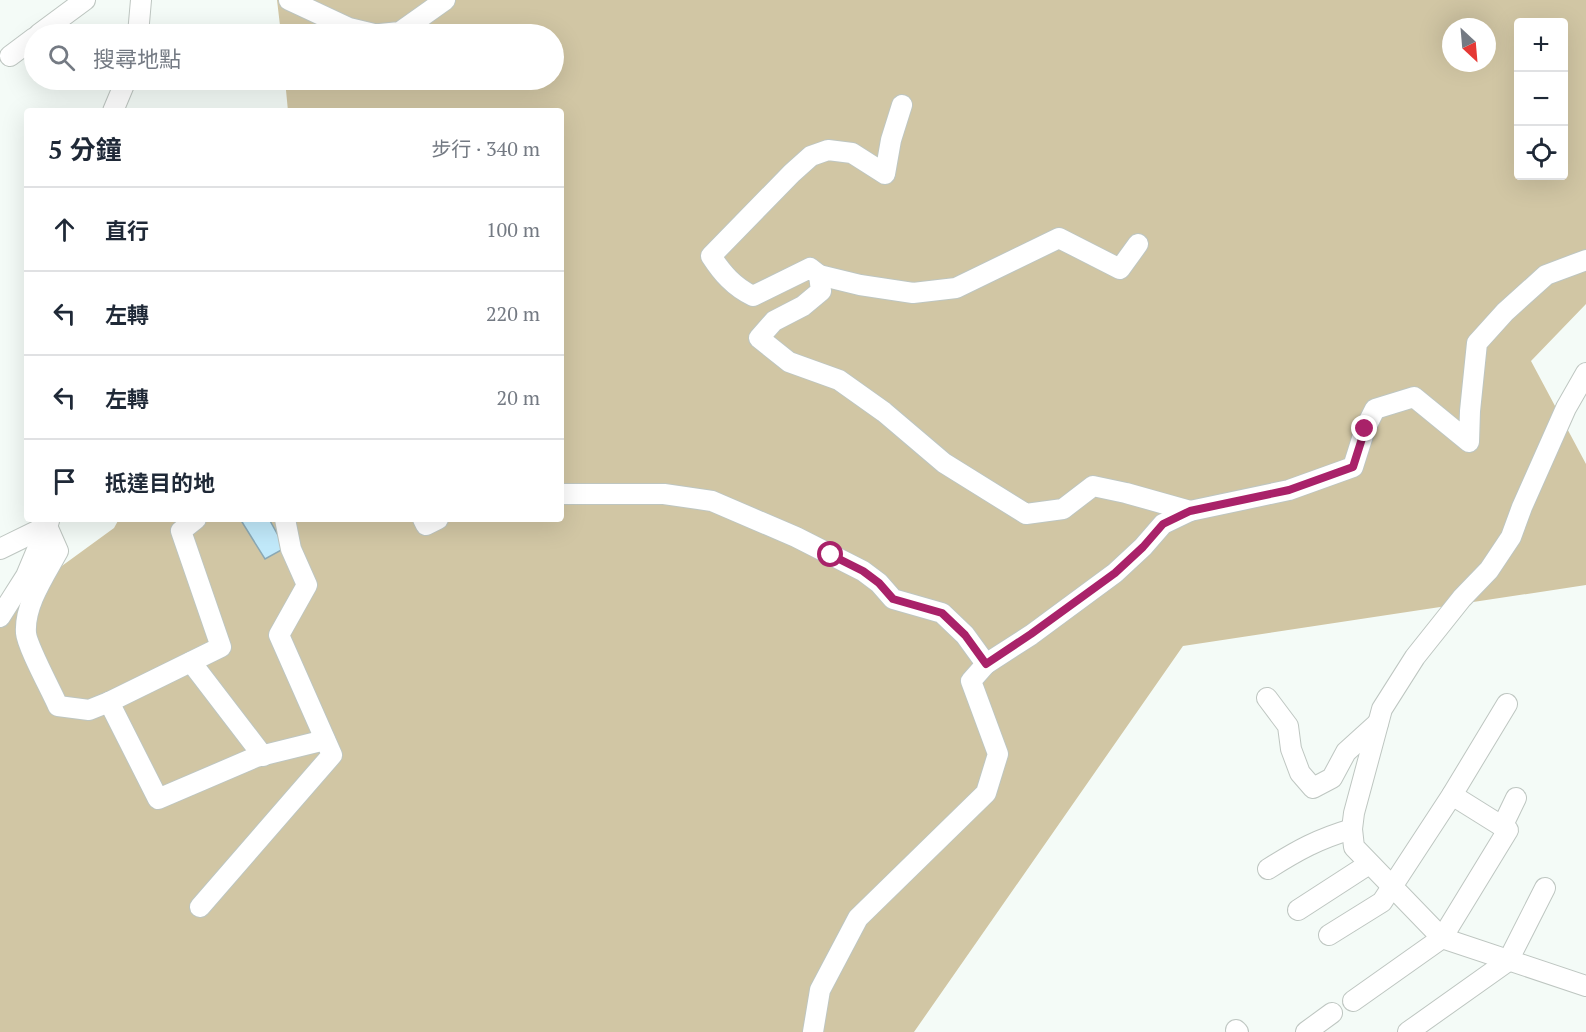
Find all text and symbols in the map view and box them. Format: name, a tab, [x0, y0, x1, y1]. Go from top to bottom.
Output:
north arrow	[1442, 18, 1496, 72]
map controls	[1514, 18, 1568, 180]
button: +	[1514, 18, 1568, 72]
search box	[24, 24, 564, 90]
icon: search	[45, 41, 78, 74]
text: 搜尋地點	[93, 44, 181, 73]
button: −	[1514, 72, 1568, 126]
button: locate	[1514, 126, 1568, 180]
text: 5 分鐘	[48, 132, 122, 166]
text: 步行 · 340 m	[431, 135, 540, 162]
icon: ahead	[48, 213, 81, 246]
text: 直行	[105, 216, 149, 245]
text: 100 m	[486, 216, 540, 243]
icon: left	[48, 297, 81, 330]
text: 左轉	[105, 300, 149, 329]
text: 220 m	[486, 300, 540, 327]
icon: left	[48, 381, 81, 414]
text: 左轉	[105, 384, 149, 413]
text: 20 m	[497, 384, 540, 411]
route end	[1351, 415, 1377, 441]
icon: arrive	[48, 465, 81, 498]
text: 抵達目的地	[105, 468, 215, 497]
route start	[817, 541, 843, 567]

